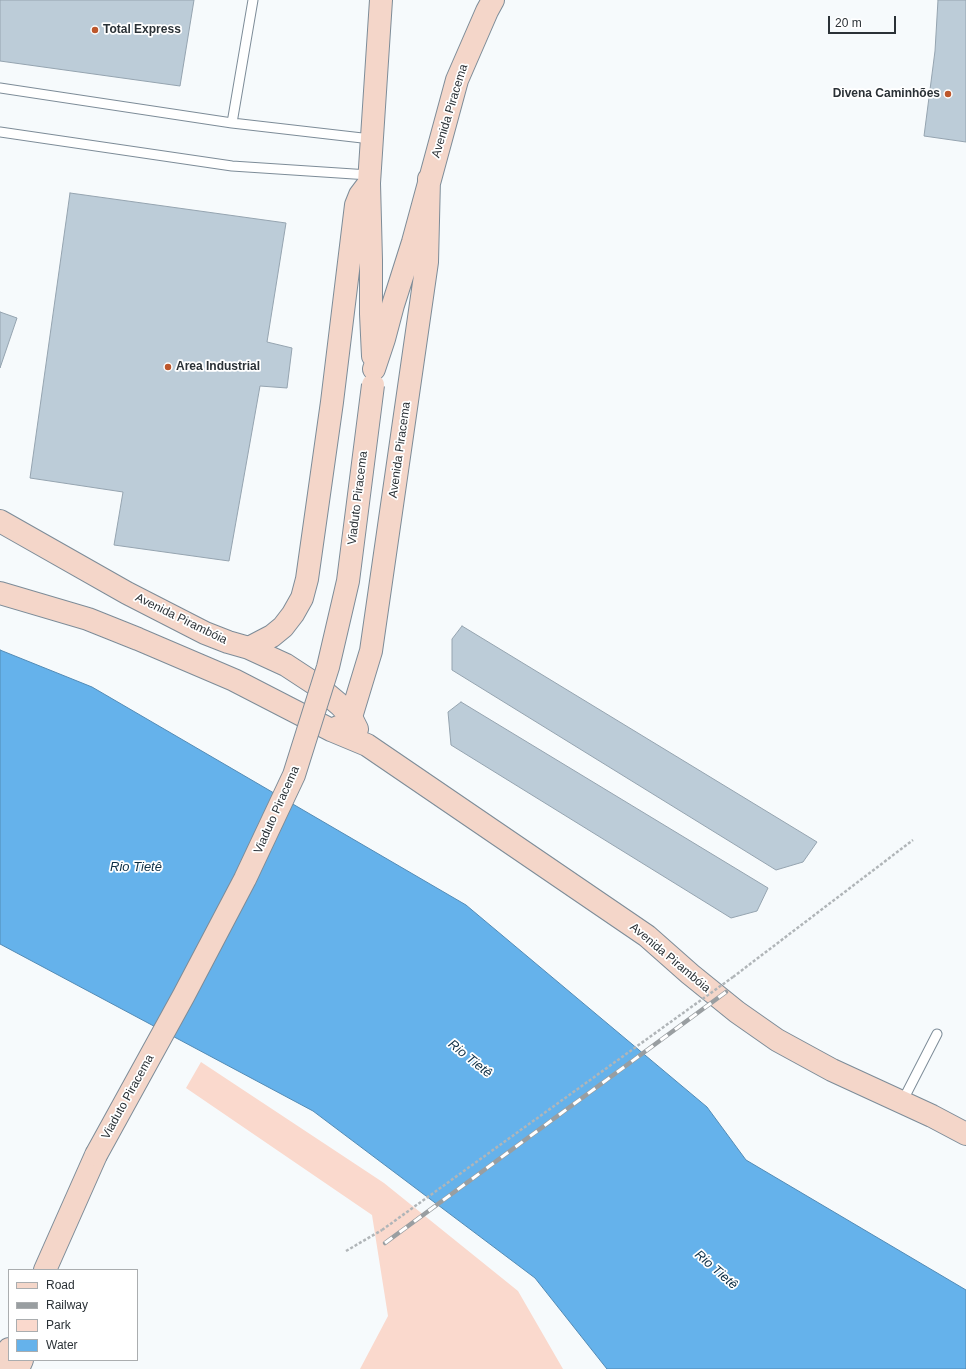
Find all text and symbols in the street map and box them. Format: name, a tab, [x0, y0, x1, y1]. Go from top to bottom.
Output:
scale bar	[830, 8, 898, 34]
text: 20 m	[835, 16, 862, 30]
place label: Total Express	[103, 23, 181, 37]
marker: Total Express	[90, 25, 100, 35]
street label: Avenida Piracema	[429, 62, 471, 160]
place label: Divena Caminhões	[833, 87, 940, 101]
marker: Divena Caminhões	[943, 89, 953, 99]
place label: Area Industrial	[176, 360, 260, 374]
marker: Area Industrial	[163, 362, 173, 372]
street label: Avenida Piracema	[386, 401, 414, 499]
street label: Viaduto Piracema	[345, 450, 371, 546]
street label: Avenida Pirambóia	[133, 590, 229, 648]
street label: Viaduto Piracema	[251, 764, 303, 856]
water label: Rio Tietê	[110, 859, 162, 875]
street label: Avenida Pirambóia	[627, 920, 713, 996]
water label: Rio Tietê	[445, 1037, 495, 1081]
street label: Viaduto Piracema	[99, 1052, 157, 1142]
water label: Rio Tietê	[691, 1247, 741, 1293]
legend	[8, 1269, 138, 1361]
text: Road	[46, 1278, 75, 1292]
text: Railway	[46, 1298, 88, 1312]
text: Park	[46, 1318, 71, 1332]
text: Water	[46, 1338, 78, 1352]

